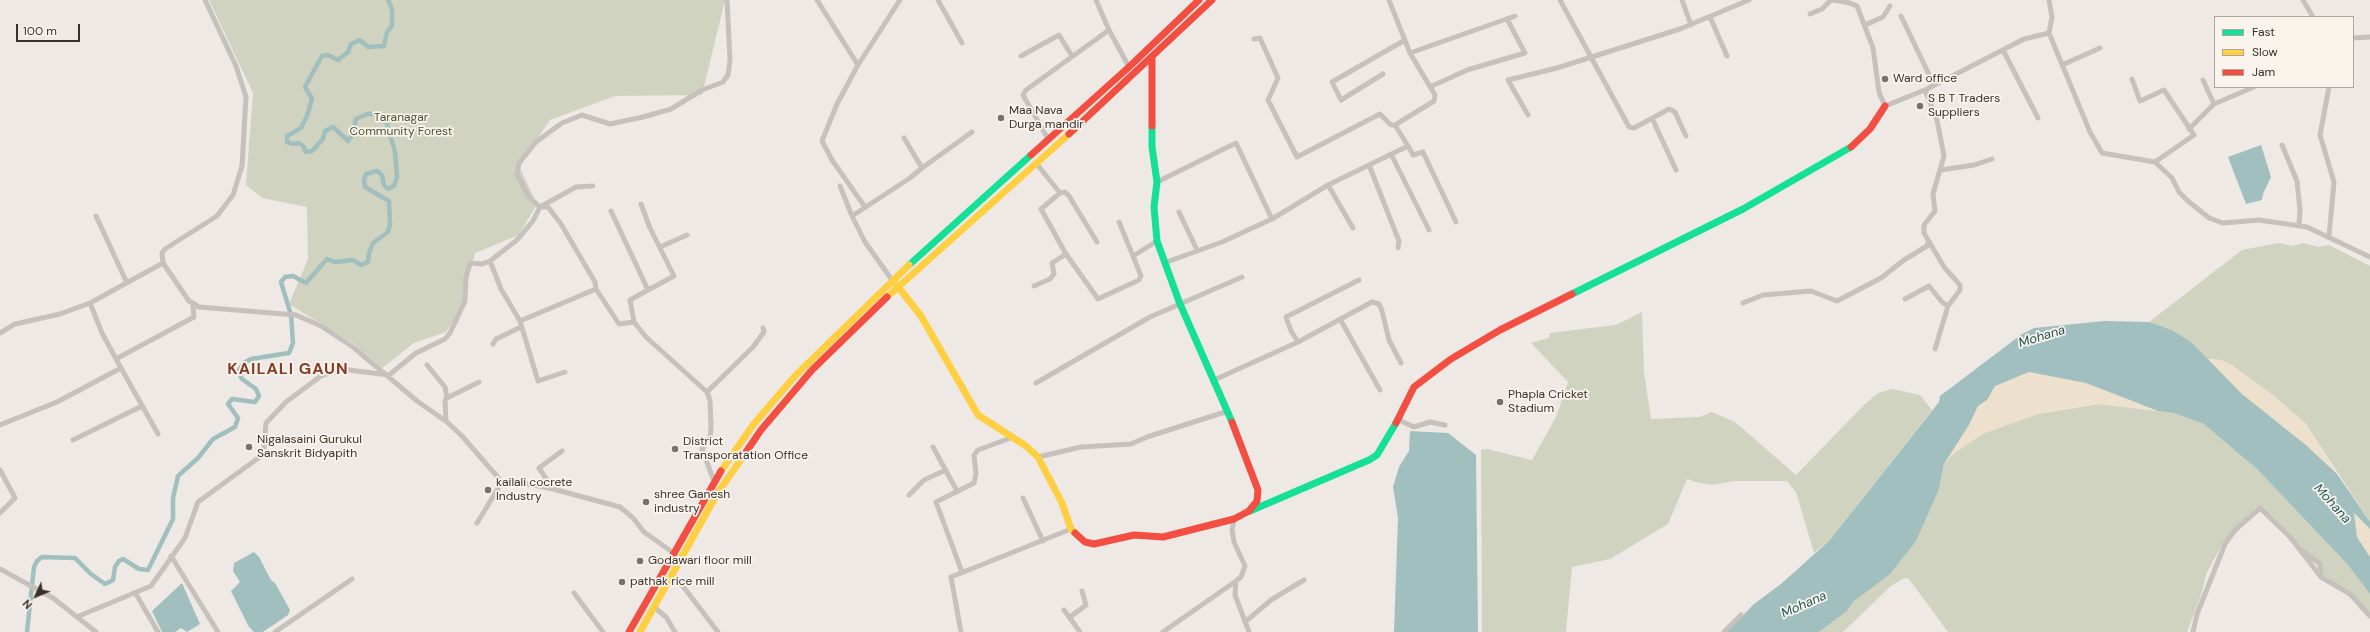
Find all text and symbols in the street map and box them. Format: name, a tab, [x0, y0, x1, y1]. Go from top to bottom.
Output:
scale bar	[18, 16, 82, 42]
legend	[2214, 16, 2354, 88]
text: 100 m	[23, 23, 57, 39]
text: Fast	[2252, 24, 2275, 40]
text: Slow	[2252, 44, 2278, 60]
text: Jam	[2252, 64, 2275, 80]
place label: Ward office	[1893, 72, 1957, 86]
marker: Ward office	[1880, 74, 1890, 84]
place label: S B T Traders Suppliers	[1928, 92, 2000, 120]
marker: S B T Traders Suppliers	[1915, 101, 1925, 111]
place label: Maa Nava Durga mandir	[1009, 104, 1084, 132]
park label: Taranagar Community Forest	[349, 111, 453, 139]
marker: Maa Nava Durga mandir	[996, 113, 1006, 123]
water label: Mohana	[2017, 323, 2067, 351]
district label: KAILALI GAUN	[227, 360, 349, 380]
place label: Phapla Cricket Stadium	[1508, 388, 1588, 416]
marker: Phapla Cricket Stadium	[1495, 397, 1505, 407]
place label: Nigalasaini Gurukul Sanskrit Bidyapith	[257, 433, 362, 461]
place label: District Transporatation Office	[683, 435, 808, 463]
marker: Nigalasaini Gurukul Sanskrit Bidyapith	[244, 442, 254, 452]
marker: District Transporatation Office	[670, 444, 680, 454]
place label: kailali cocrete Industry	[496, 476, 572, 504]
water label: Mohana	[2310, 481, 2354, 527]
marker: kailali cocrete Industry	[483, 485, 493, 495]
place label: shree Ganesh industry	[654, 488, 730, 516]
marker: shree Ganesh industry	[641, 497, 651, 507]
place label: Godawari floor mill	[648, 554, 752, 568]
marker: Godawari floor mill	[635, 556, 645, 566]
place label: pathak rice mill	[630, 575, 714, 589]
north arrow	[16, 576, 56, 616]
marker: pathak rice mill	[617, 577, 627, 587]
water label: Mohana	[1779, 588, 1829, 622]
text: N	[20, 597, 35, 612]

